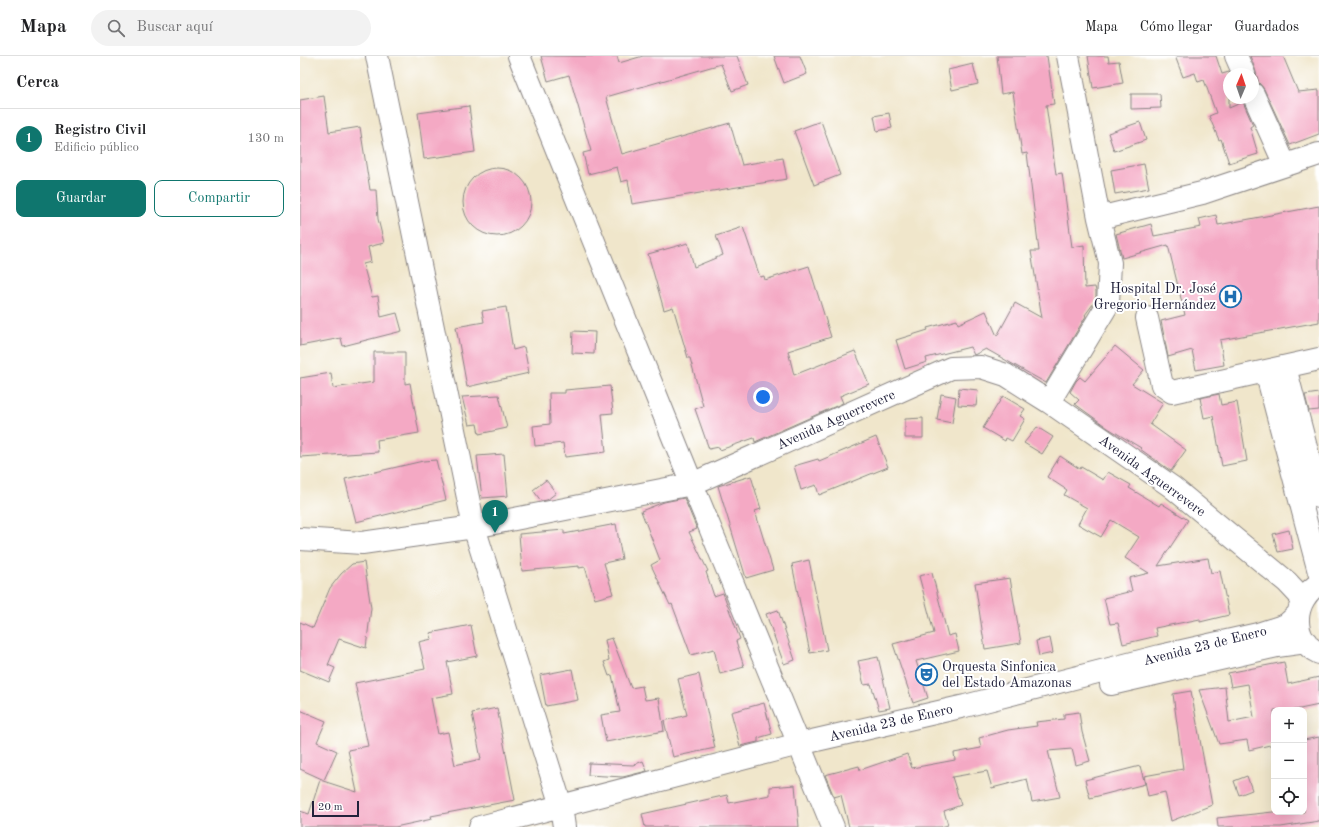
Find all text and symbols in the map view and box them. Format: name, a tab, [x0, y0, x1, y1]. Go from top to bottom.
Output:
search box	[91, 10, 371, 46]
icon: search	[105, 17, 127, 39]
text: Mapa	[20, 18, 67, 37]
text: Buscar aquí	[137, 20, 213, 35]
text: Mapa	[1085, 20, 1118, 34]
text: Cómo llegar	[1140, 20, 1212, 34]
text: Guardados	[1234, 20, 1299, 34]
north arrow	[1223, 68, 1259, 104]
text: Cerca	[16, 74, 59, 91]
text: Registro Civil	[54, 123, 146, 138]
text: 1	[25, 132, 33, 145]
text: 130 m	[247, 132, 284, 145]
text: Edificio público	[54, 141, 139, 154]
button: Guardar	[16, 180, 146, 217]
button: Compartir	[154, 180, 284, 217]
place label: Hospital Dr. José Gregorio Hernández	[1094, 282, 1216, 312]
hospital icon: Hospital Dr. José Gregorio Hernández	[1218, 284, 1244, 310]
your location	[753, 387, 773, 407]
street label: Avenida Aguerrevere	[775, 388, 897, 452]
street label: Avenida Aguerrevere	[1096, 433, 1208, 519]
pin: 1	[482, 500, 508, 533]
street label: Avenida 23 de Enero	[1142, 624, 1268, 668]
place label: Orquesta Sinfonica del Estado Amazonas	[942, 660, 1072, 690]
theatre icon: Orquesta Sinfonica del Estado Amazonas	[914, 662, 940, 688]
street label: Avenida 23 de Enero	[828, 702, 954, 744]
map controls	[1271, 707, 1307, 815]
button: +	[1271, 707, 1307, 743]
button: −	[1271, 743, 1307, 779]
button: locate	[1271, 779, 1307, 815]
scale bar	[312, 799, 359, 818]
text: 20 m	[318, 802, 343, 813]

